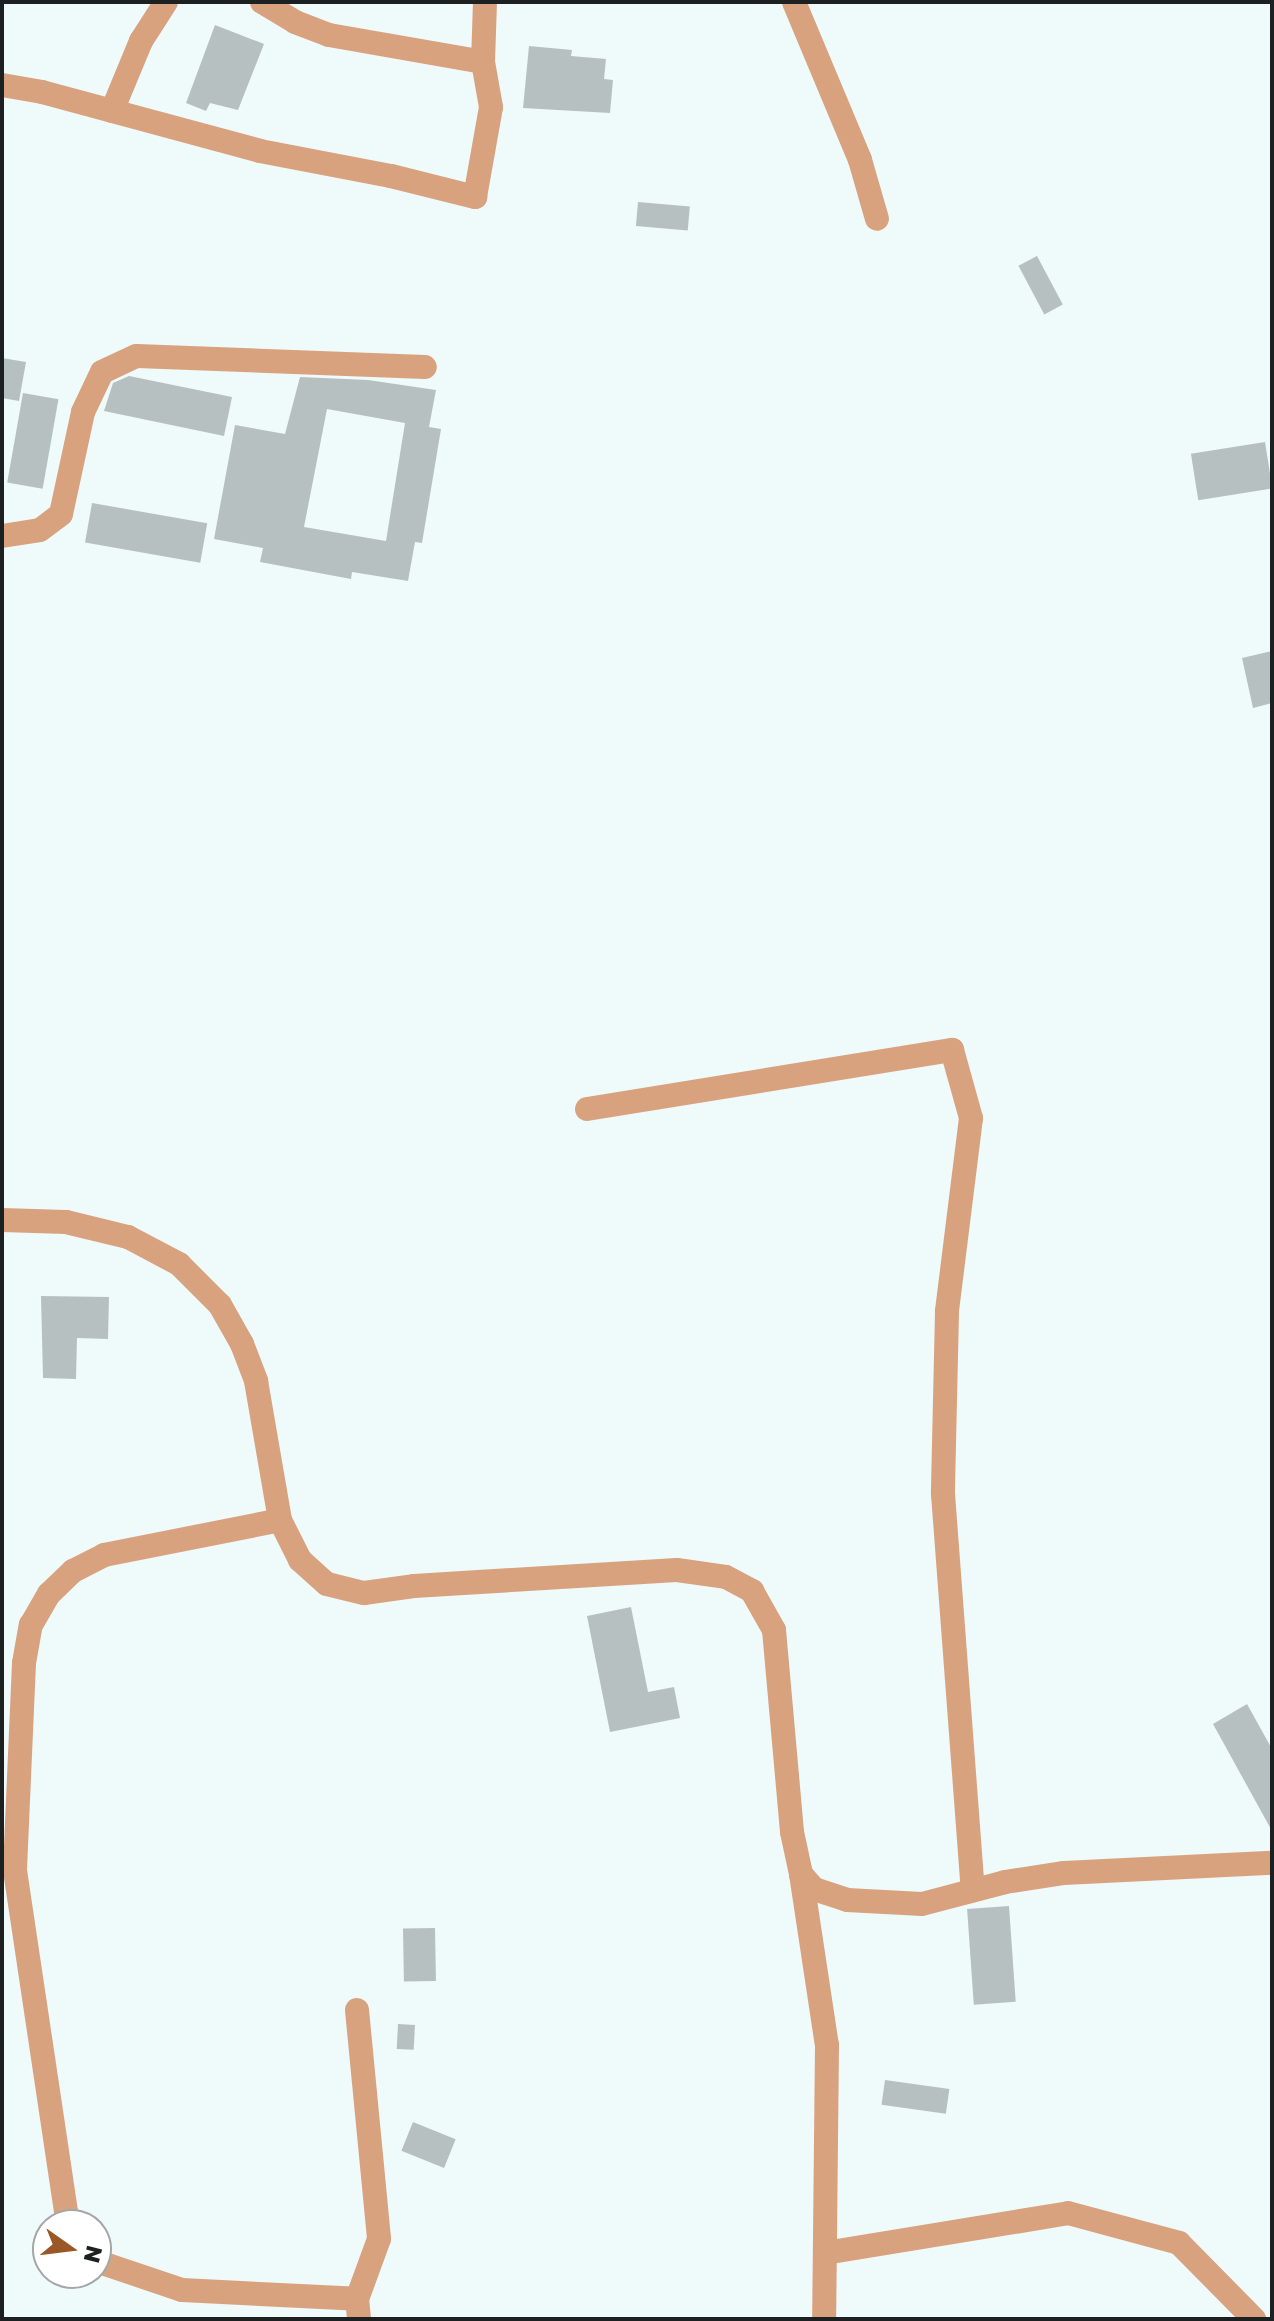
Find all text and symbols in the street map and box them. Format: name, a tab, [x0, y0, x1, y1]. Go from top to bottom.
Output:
north arrow	[32, 2209, 112, 2289]
text: N	[79, 2243, 109, 2266]

